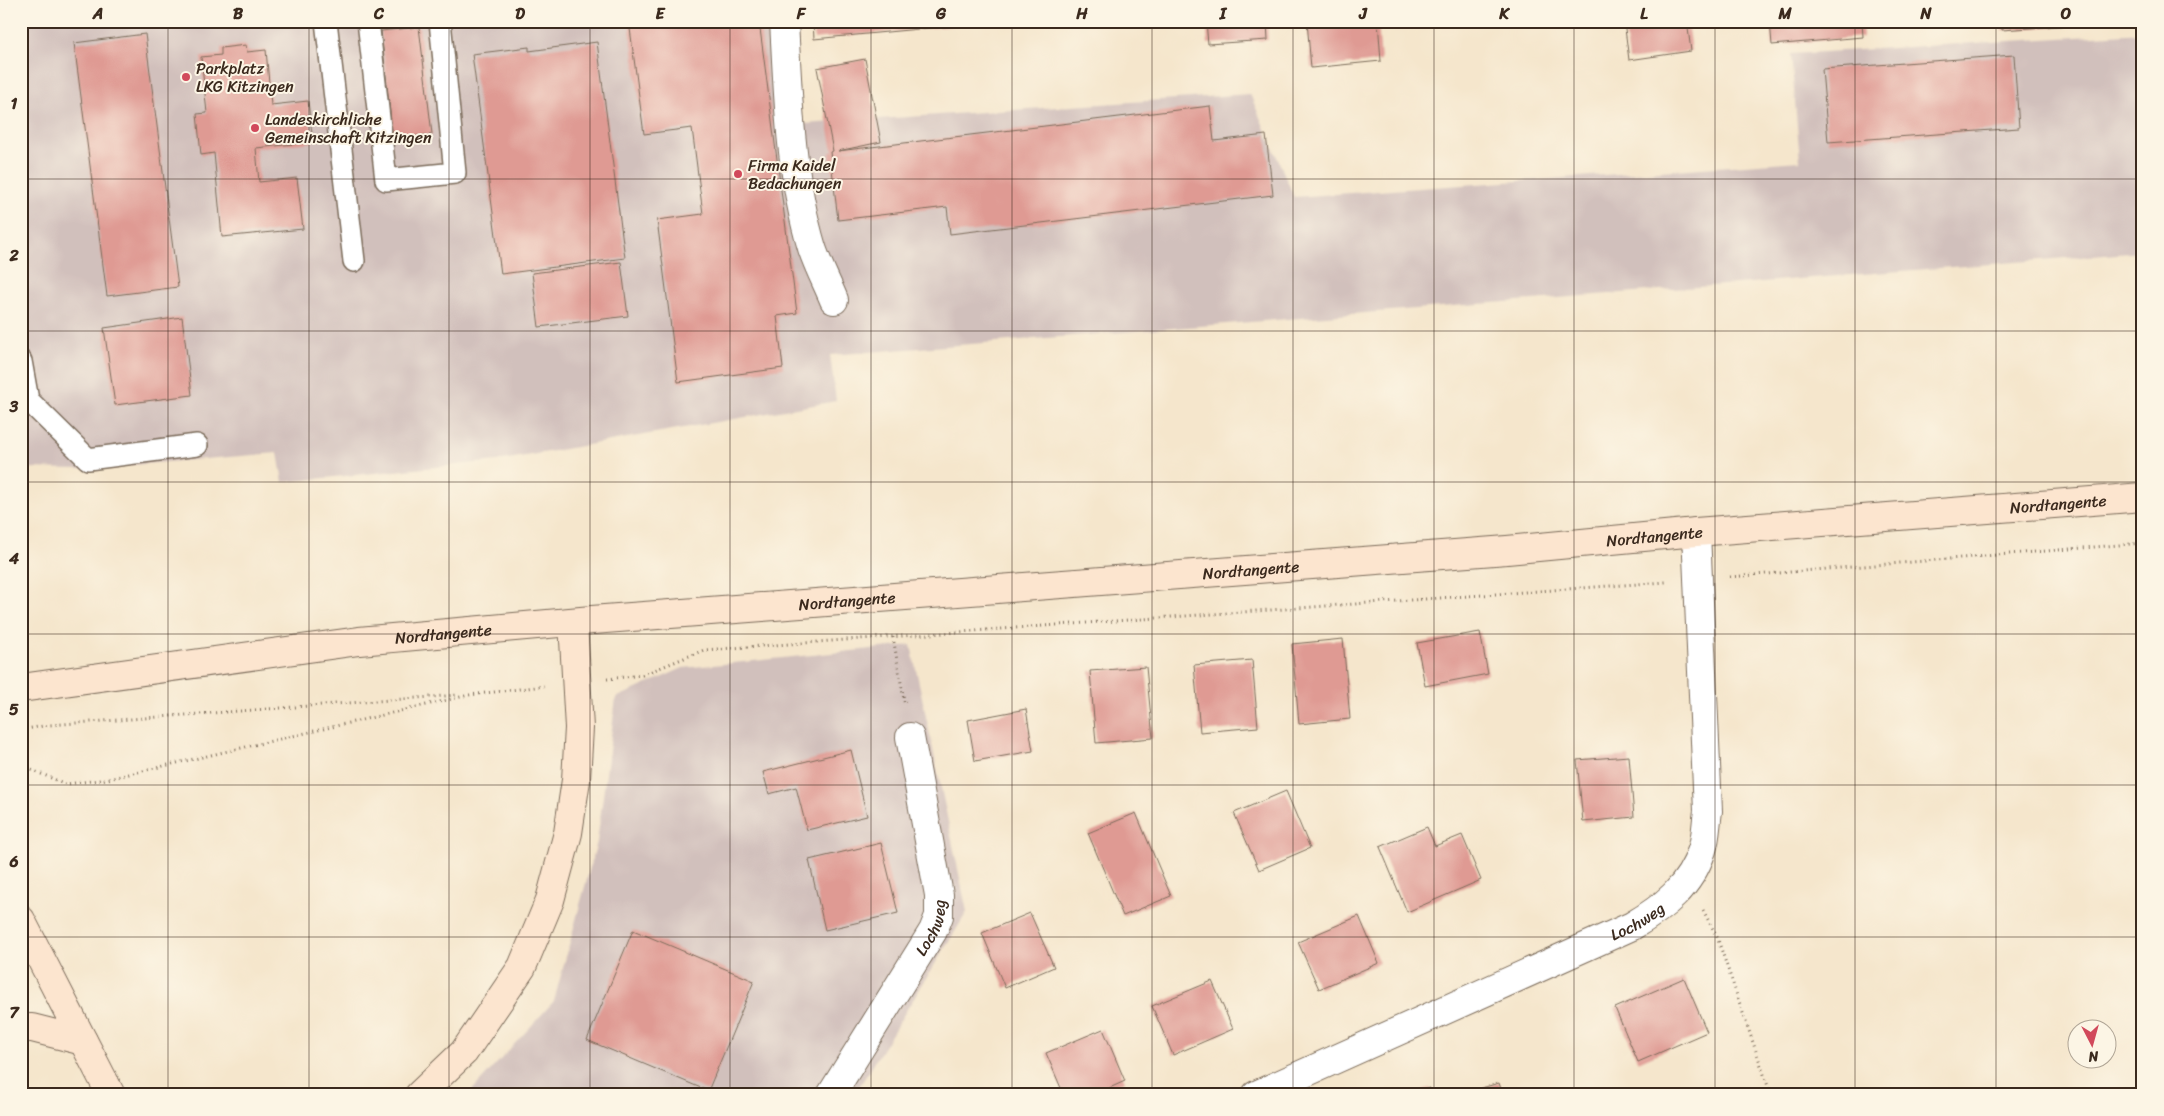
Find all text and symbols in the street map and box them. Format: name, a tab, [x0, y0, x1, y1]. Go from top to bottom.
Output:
text: A	[92, 0, 103, 28]
text: B	[233, 0, 244, 28]
text: C	[373, 0, 385, 28]
text: D	[515, 0, 525, 28]
text: E	[656, 0, 666, 28]
text: F	[796, 0, 807, 28]
text: G	[935, 0, 947, 28]
text: H	[1075, 0, 1088, 28]
text: I	[1219, 0, 1228, 28]
text: J	[1358, 0, 1368, 28]
text: K	[1498, 0, 1510, 28]
text: L	[1640, 0, 1648, 28]
text: M	[1777, 0, 1792, 28]
text: N	[1919, 0, 1932, 28]
text: O	[2060, 0, 2072, 28]
place label: Parkplatz LKG Kitzingen	[196, 54, 294, 101]
marker: Parkplatz LKG Kitzingen	[180, 71, 192, 83]
text: 1	[11, 89, 18, 118]
place label: Landeskirchliche Gemeinschaft Kitzingen	[265, 105, 432, 152]
marker: Landeskirchliche Gemeinschaft Kitzingen	[249, 122, 261, 134]
place label: Firma Kaidel Bedachungen	[748, 151, 842, 198]
marker: Firma Kaidel Bedachungen	[732, 168, 744, 180]
text: 2	[8, 241, 19, 270]
text: 3	[9, 392, 19, 421]
street label: Nordtangente	[2009, 485, 2108, 522]
street label: Nordtangente	[1605, 517, 1704, 555]
text: 4	[8, 544, 19, 573]
street label: Nordtangente	[1201, 551, 1300, 588]
street label: Nordtangente	[798, 582, 897, 619]
street label: Nordtangente	[394, 615, 493, 652]
text: 5	[9, 695, 19, 724]
text: 6	[8, 847, 19, 876]
street label: Lochweg	[1605, 894, 1671, 949]
street label: Lochweg	[907, 900, 954, 961]
text: 7	[9, 998, 20, 1027]
north arrow	[2066, 1018, 2116, 1068]
text: N	[2087, 1043, 2100, 1069]

